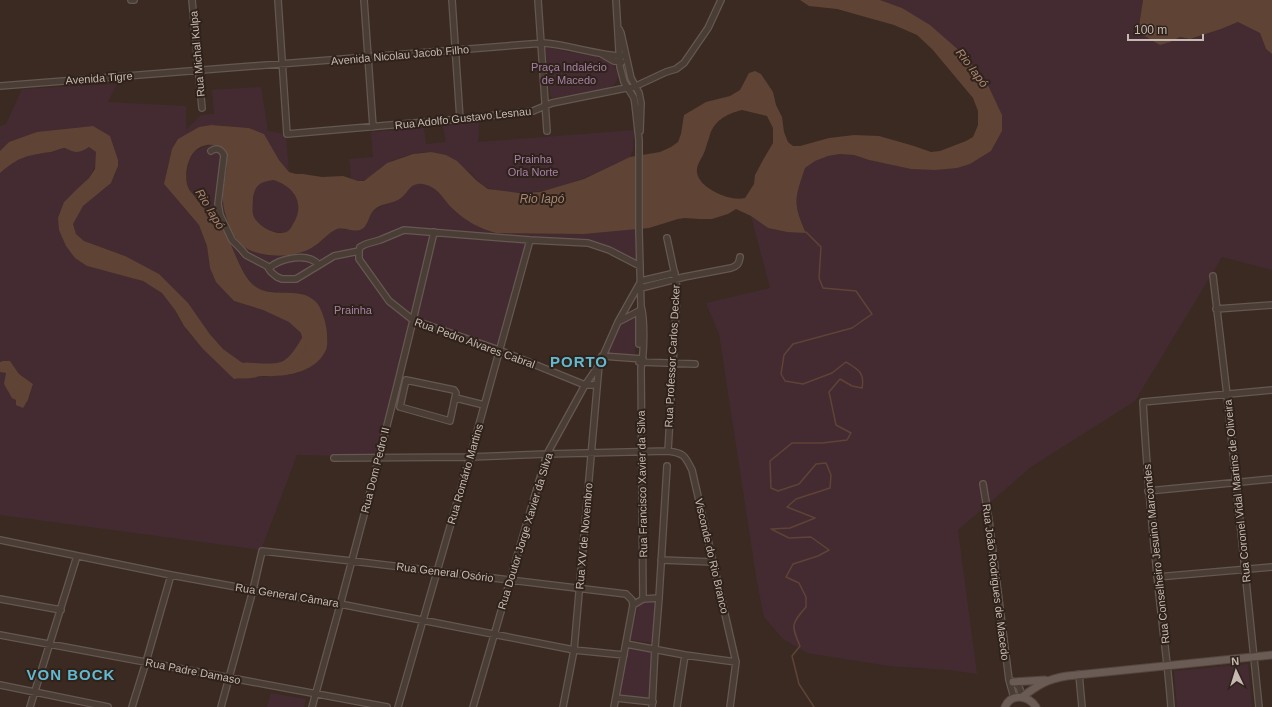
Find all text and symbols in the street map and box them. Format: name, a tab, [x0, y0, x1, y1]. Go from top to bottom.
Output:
street label: Rua Michal Kulpa	[187, 10, 207, 97]
scale bar	[1128, 16, 1203, 42]
text: 100 m	[1134, 23, 1167, 37]
street label: Avenida Nicolau Jacob Filho	[330, 43, 470, 67]
water label: Rio Iapó	[953, 46, 991, 90]
park label: Praça Indalécio de Macedo	[531, 61, 607, 86]
street label: Avenida Tigre	[65, 70, 133, 86]
street label: Rua Adolfo Gustavo Lesnau	[394, 105, 532, 131]
park label: Prainha Orla Norte	[508, 153, 558, 178]
water label: Rio Iapó	[192, 186, 228, 232]
water label: Rio Iapó	[520, 192, 565, 206]
street label: Rua Professor Carlos Decker	[662, 284, 682, 428]
park label: Prainha	[334, 304, 373, 316]
street label: Rua Pedro Alvares Cabral	[413, 316, 537, 370]
district label: PORTO	[550, 353, 608, 370]
street label: Rua Coronel Vidal Martins de Oliveira	[1221, 398, 1253, 583]
street label: Rua Francisco Xavier da Silva	[635, 409, 649, 558]
street label: Rua Romário Martins	[445, 422, 485, 526]
street label: Rua Dom Pedro II	[359, 426, 391, 514]
street label: Rua Doutor Jorge Xavier da Silva	[495, 450, 555, 611]
street label: Rua Conselheiro Jesuino Marcondes	[1141, 463, 1171, 644]
street label: Rua XV de Novembro	[573, 482, 595, 590]
street label: Visconde do Rio Branco	[693, 497, 731, 615]
street label: Rua João Rodrigues de Macedo	[980, 503, 1012, 661]
street label: Rua General Osório	[396, 560, 494, 584]
street label: Rua General Câmara	[234, 581, 340, 609]
north arrow	[1216, 651, 1256, 691]
text: N	[1231, 655, 1240, 667]
street label: Rua Padre Damaso	[144, 656, 242, 686]
district label: VON BOCK	[27, 666, 115, 683]

